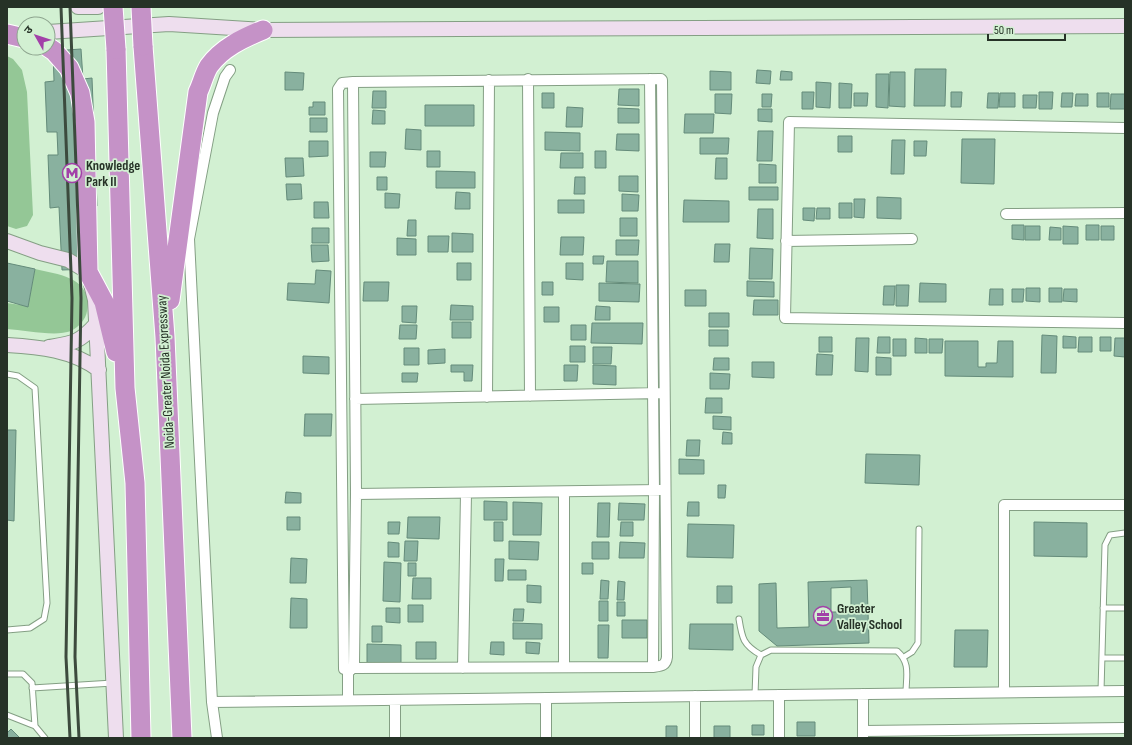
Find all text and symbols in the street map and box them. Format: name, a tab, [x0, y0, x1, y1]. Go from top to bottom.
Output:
north arrow	[16, 16, 56, 56]
scale bar	[988, 16, 1065, 42]
text: उ	[22, 23, 36, 37]
text: 50 m	[994, 23, 1014, 38]
place label: Knowledge Park II	[86, 157, 140, 190]
metro station icon: Knowledge Park II	[61, 162, 83, 184]
street label: Noida-Greater Noida Expressway	[153, 294, 178, 449]
place label: Greater Valley School	[837, 600, 902, 633]
office icon: Greater Valley School	[812, 605, 834, 627]

